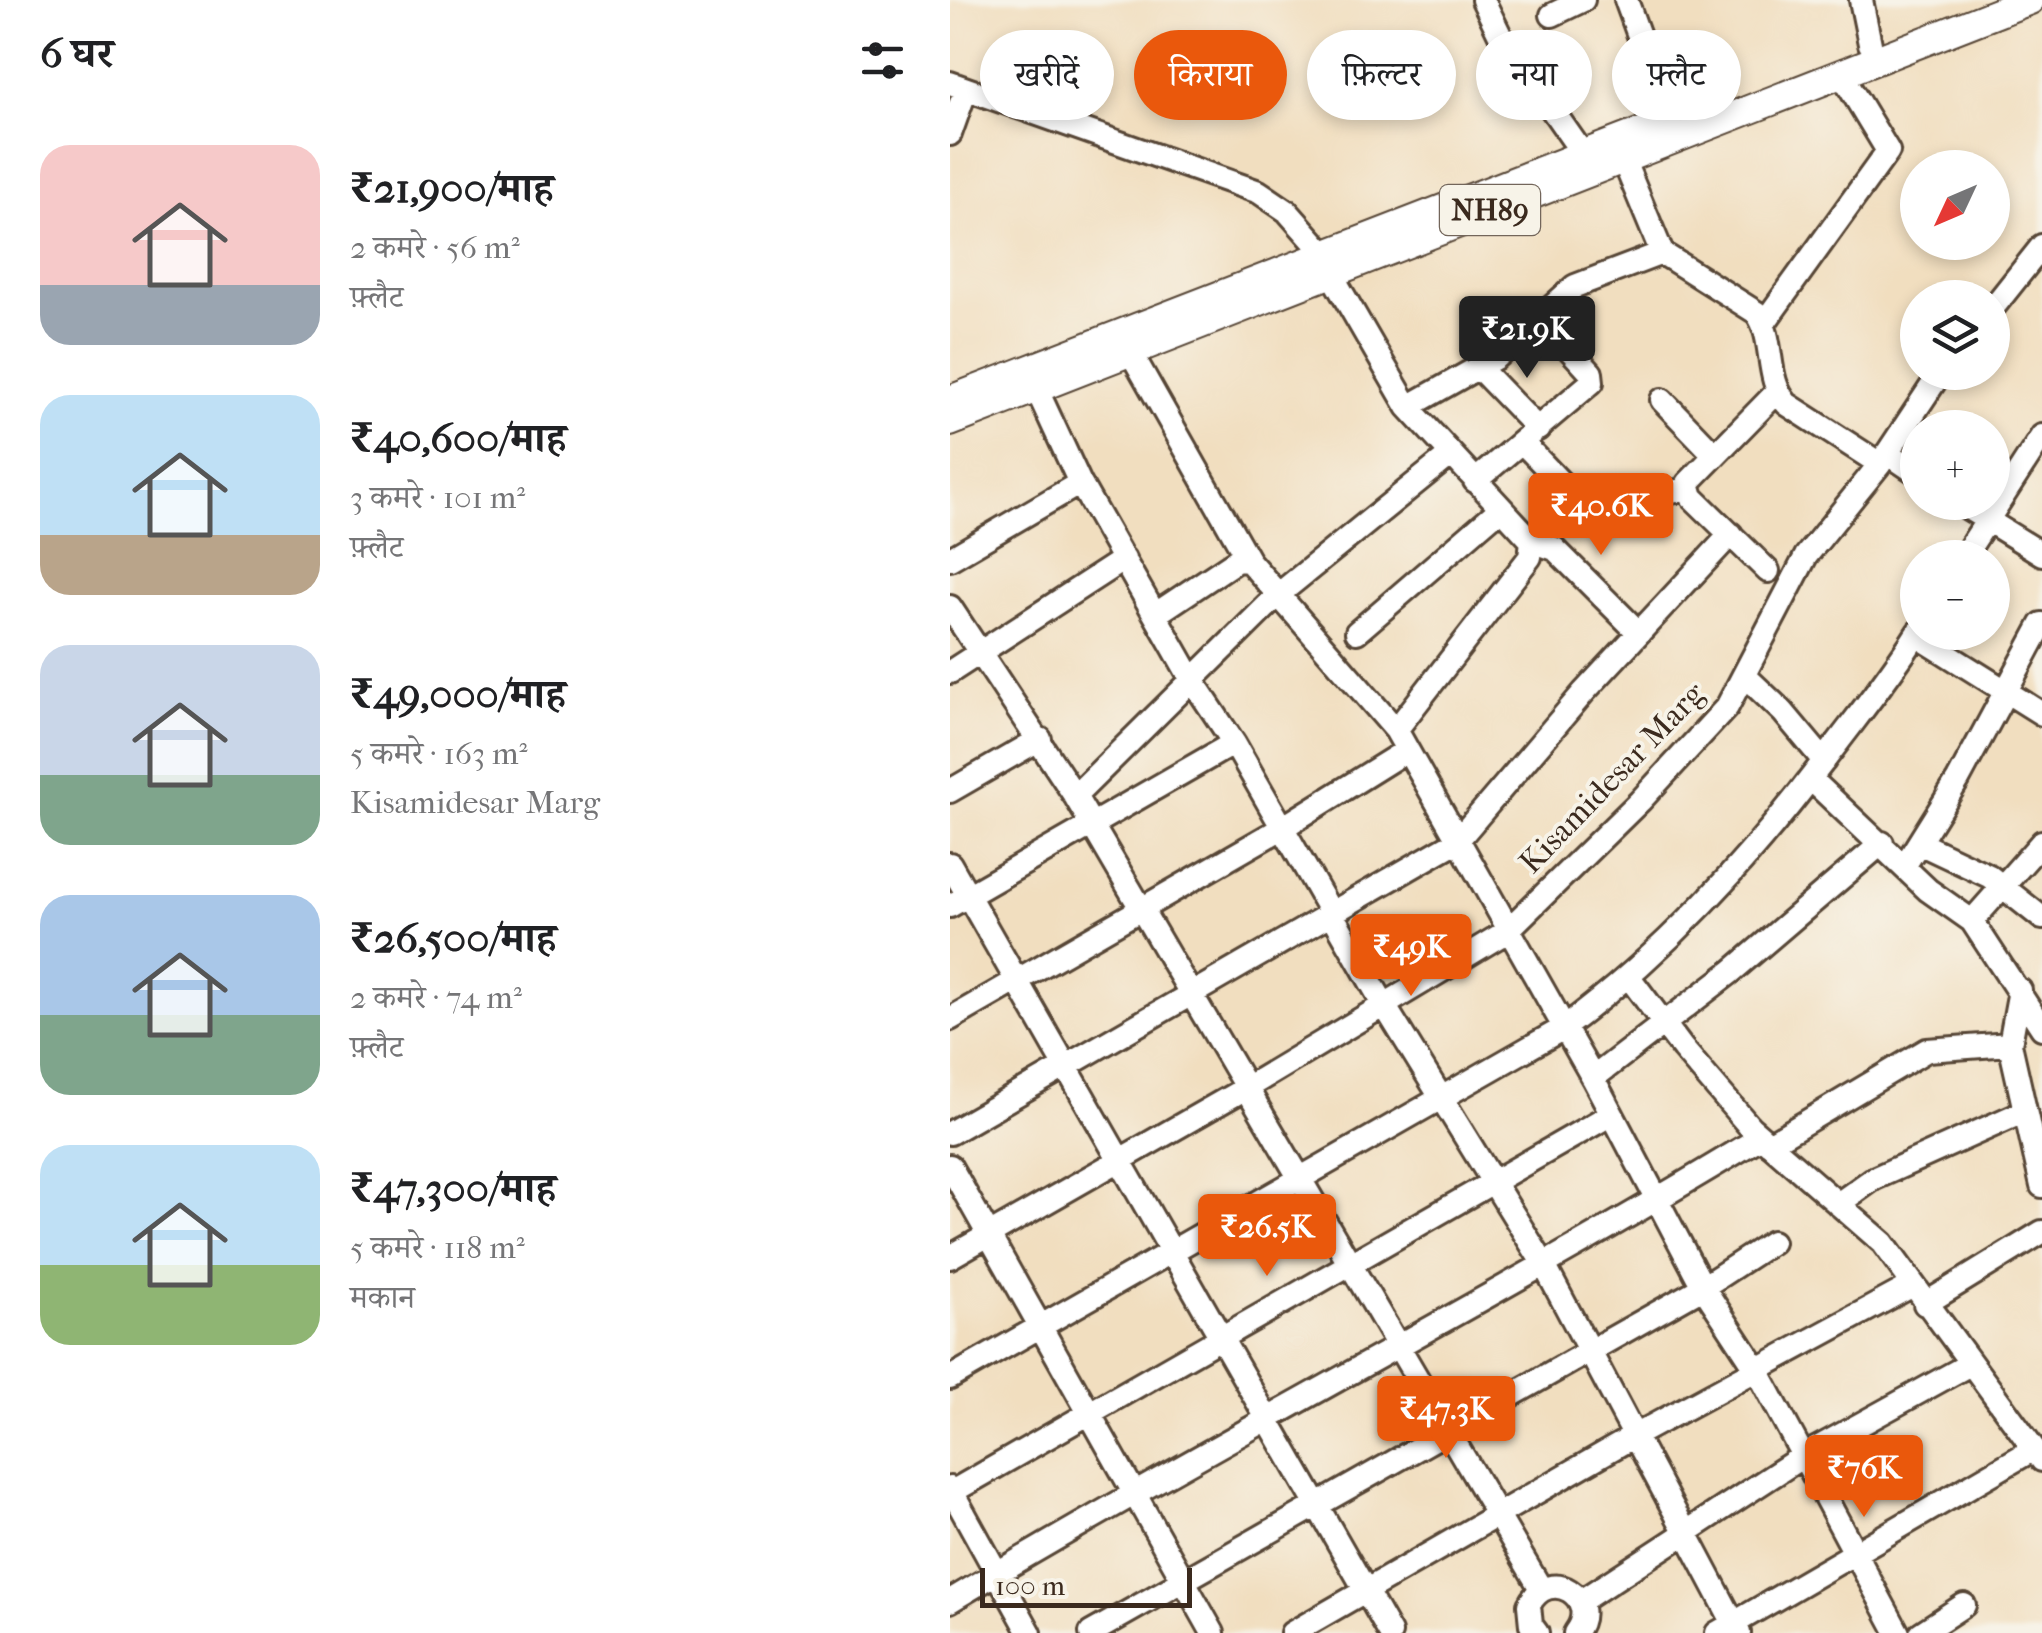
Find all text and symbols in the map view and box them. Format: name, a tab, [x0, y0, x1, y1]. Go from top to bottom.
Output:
text: 6 घर	[40, 29, 113, 78]
chip: खरीदें	[980, 30, 1114, 120]
chip: किराया	[1134, 30, 1287, 120]
chip: फ़िल्टर	[1307, 30, 1456, 120]
chip: नया	[1476, 30, 1592, 120]
chip: फ़्लैट	[1612, 30, 1741, 120]
icon: filters	[855, 33, 910, 88]
north arrow	[1900, 150, 2010, 260]
map controls	[1900, 150, 2010, 650]
text: ₹21,900/माह	[350, 164, 554, 213]
icon: home	[120, 185, 240, 305]
road number: NH89	[1440, 185, 1540, 235]
text: 2 कमरे · 56 m²	[350, 229, 520, 266]
text: फ़्लैट	[350, 279, 403, 316]
button: layers	[1900, 280, 2010, 390]
pin: ₹21.9K	[1446, 296, 1608, 381]
text: ₹21.9K	[1481, 310, 1573, 347]
button: +	[1900, 410, 2010, 520]
text: ₹40,600/माह	[350, 414, 566, 463]
icon: home	[120, 435, 240, 555]
pin: ₹40.6K	[1520, 473, 1682, 558]
text: 3 कमरे · 101 m²	[350, 479, 525, 516]
text: ₹40.6K	[1550, 487, 1652, 524]
text: फ़्लैट	[350, 529, 403, 566]
button: −	[1900, 540, 2010, 650]
text: ₹49,000/माह	[350, 670, 566, 719]
street label: Kisamidesar Marg	[1512, 675, 1713, 881]
icon: home	[120, 685, 240, 805]
text: 5 कमरे · 163 m²	[350, 735, 528, 772]
text: Kisamidesar Marg	[350, 784, 600, 821]
text: ₹26,500/माह	[350, 914, 556, 963]
pin: ₹49K	[1352, 914, 1470, 999]
text: ₹49K	[1372, 928, 1450, 965]
icon: home	[120, 935, 240, 1055]
text: 2 कमरे · 74 m²	[350, 979, 522, 1016]
text: फ़्लैट	[350, 1029, 403, 1066]
text: ₹47,300/माह	[350, 1164, 556, 1213]
icon: home	[120, 1185, 240, 1305]
pin: ₹26.5K	[1186, 1194, 1348, 1279]
text: ₹26.5K	[1220, 1208, 1314, 1245]
text: 5 कमरे · 118 m²	[350, 1229, 525, 1266]
text: मकान	[350, 1279, 415, 1316]
pin: ₹47.3K	[1365, 1376, 1527, 1461]
text: ₹47.3K	[1399, 1390, 1493, 1427]
pin: ₹76K	[1805, 1435, 1923, 1520]
text: ₹76K	[1827, 1449, 1901, 1486]
scale bar	[980, 1563, 1192, 1608]
text: 100 m	[995, 1569, 1065, 1602]

